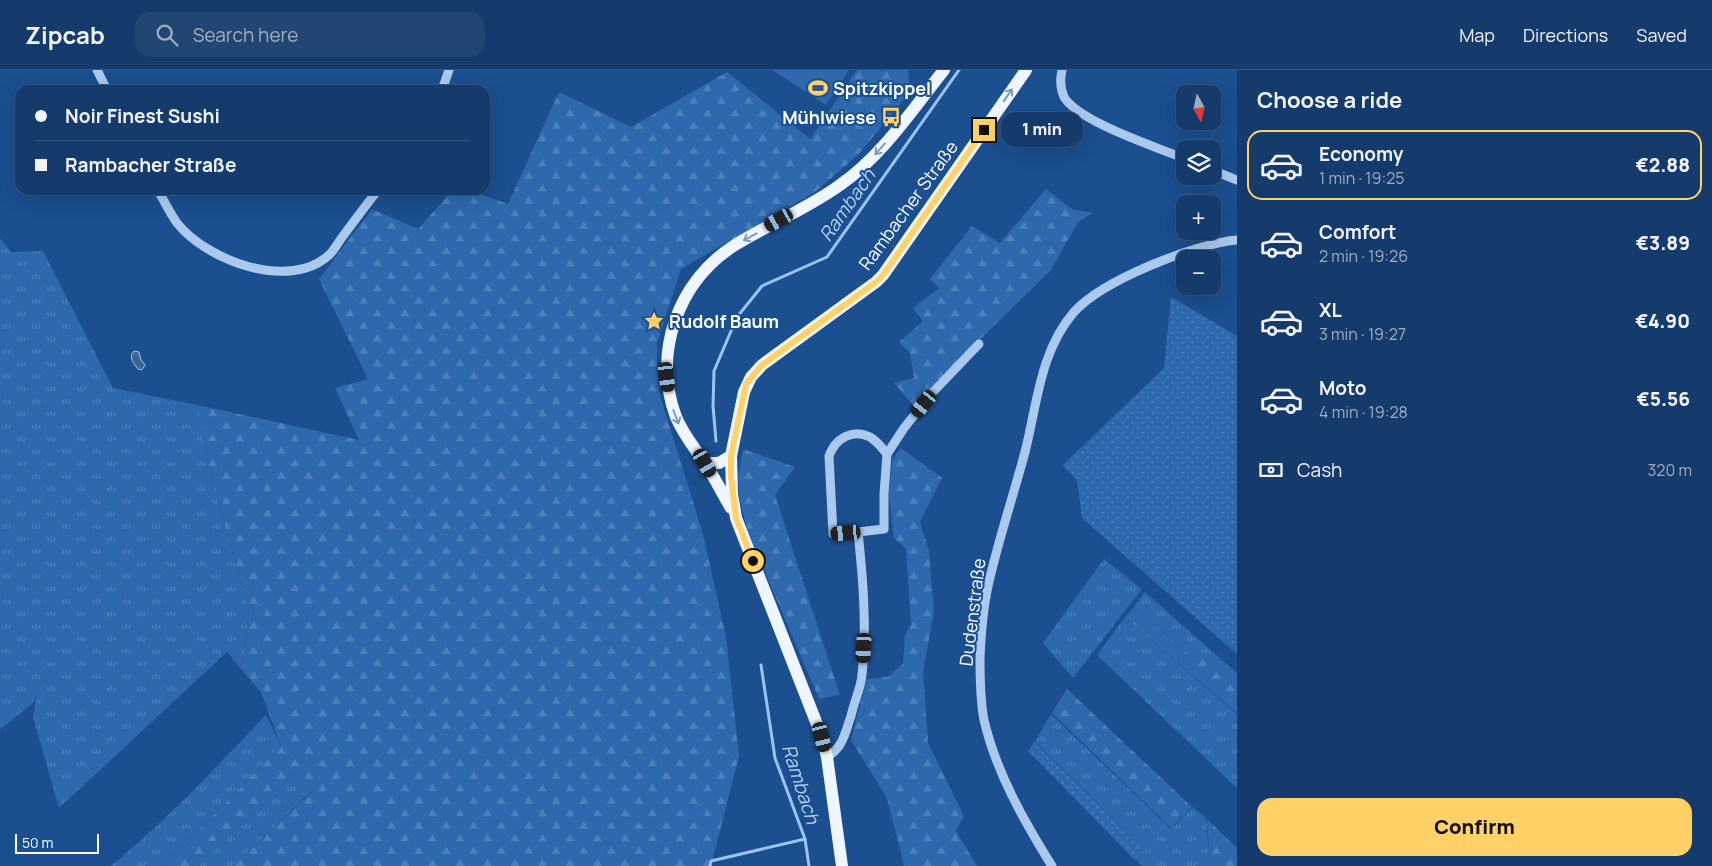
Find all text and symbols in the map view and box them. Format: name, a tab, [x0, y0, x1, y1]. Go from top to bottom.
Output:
search box	[135, 12, 485, 57]
text: Zipcab	[25, 18, 105, 51]
icon: search	[153, 21, 181, 49]
text: Search here	[193, 22, 298, 48]
text: Map	[1459, 23, 1495, 47]
text: Directions	[1523, 23, 1608, 47]
text: Saved	[1636, 23, 1687, 47]
place label: Spitzkippel	[833, 76, 931, 100]
sports icon: Spitzkippel	[807, 77, 829, 99]
north arrow	[1176, 85, 1221, 130]
map controls	[1176, 85, 1221, 295]
text: Choose a ride	[1257, 85, 1402, 115]
one-way arrow	[1003, 88, 1013, 102]
text: Noir Finest Sushi	[65, 103, 220, 129]
place label: Mühlwiese	[782, 105, 876, 129]
bus stop icon: Mühlwiese	[880, 106, 902, 128]
callout: 1 min	[1002, 112, 1084, 148]
text: 1 min	[1022, 118, 1062, 140]
route end	[973, 119, 995, 141]
street label: Rambacher Straße	[853, 136, 963, 274]
button: layers	[1176, 140, 1221, 185]
text: Economy	[1319, 141, 1403, 167]
one-way arrow	[874, 142, 886, 155]
icon: car	[1259, 143, 1304, 188]
text: Rambacher Straße	[65, 152, 236, 178]
text: €2.88	[1636, 152, 1690, 178]
water label: Rambach	[813, 163, 882, 246]
text: 1 min · 19:25	[1319, 167, 1405, 189]
button: +	[1176, 195, 1221, 240]
car	[762, 206, 795, 234]
text: Comfort	[1319, 219, 1396, 245]
icon: car	[1259, 221, 1304, 266]
text: €3.89	[1636, 230, 1690, 256]
one-way arrow	[744, 232, 758, 242]
text: 2 min · 19:26	[1319, 245, 1408, 267]
button: −	[1176, 250, 1221, 295]
text: XL	[1319, 297, 1342, 323]
icon: car	[1259, 299, 1304, 344]
text: €4.90	[1635, 308, 1690, 334]
place label: Rudolf Baum	[669, 309, 779, 333]
place icon: Rudolf Baum	[643, 310, 665, 332]
text: 3 min · 19:27	[1319, 323, 1406, 345]
car	[657, 361, 676, 393]
text: Moto	[1319, 375, 1366, 401]
icon: car	[1259, 377, 1304, 422]
text: €5.56	[1637, 386, 1690, 412]
car	[908, 388, 939, 420]
text: 4 min · 19:28	[1319, 401, 1408, 423]
one-way arrow	[672, 409, 682, 424]
car	[691, 446, 718, 480]
icon: cash	[1257, 456, 1285, 484]
text: Cash	[1297, 457, 1342, 483]
text: 320 m	[1648, 459, 1692, 481]
car	[830, 524, 861, 542]
route start	[742, 550, 764, 572]
street label: Dudenstraße	[953, 557, 991, 667]
car	[855, 633, 872, 663]
car	[811, 721, 832, 753]
water label: Rambach	[776, 741, 826, 828]
button: Confirm	[1257, 798, 1692, 856]
scale bar	[15, 831, 99, 854]
text: 50 m	[22, 833, 53, 852]

